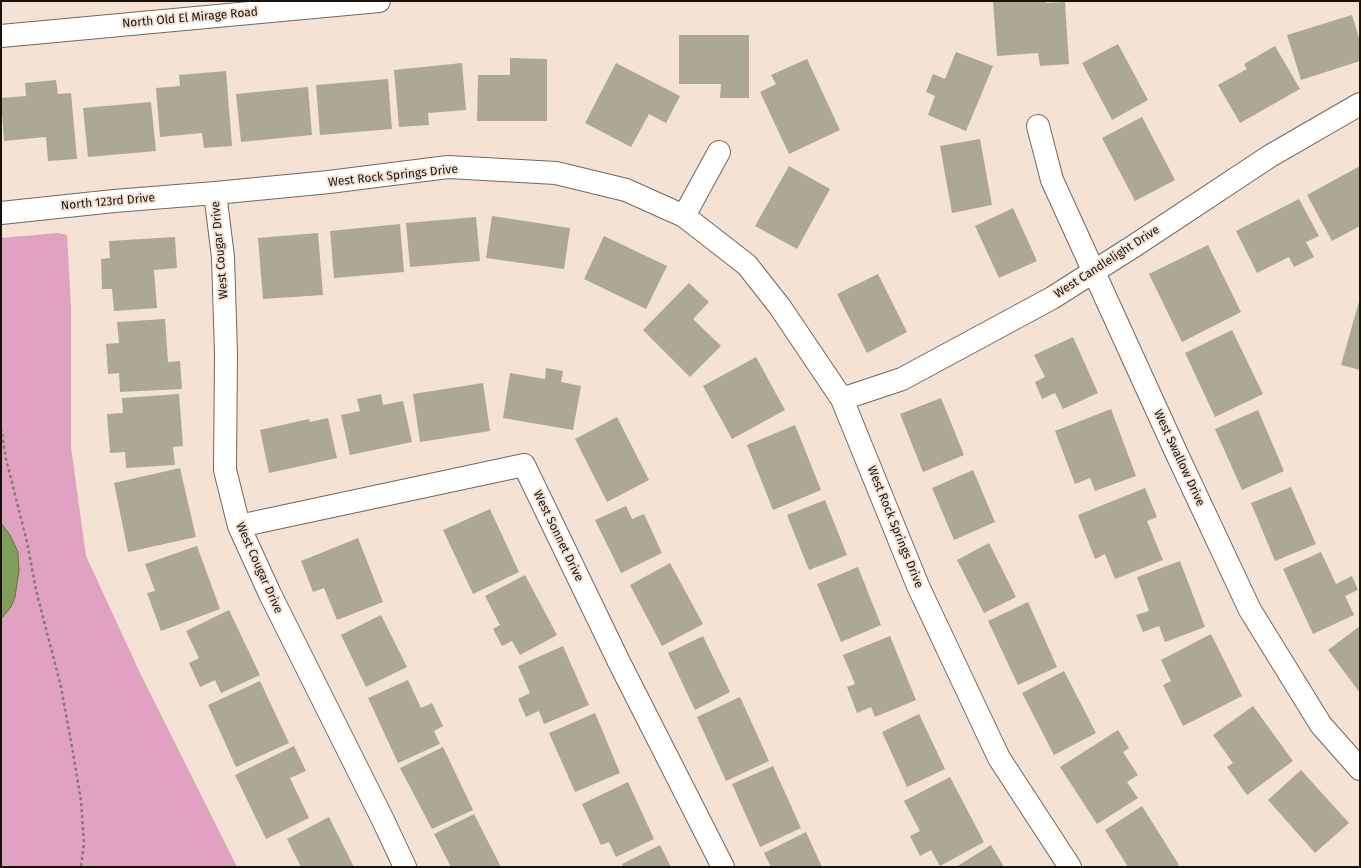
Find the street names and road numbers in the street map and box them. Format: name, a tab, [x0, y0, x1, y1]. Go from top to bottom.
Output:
street label: North Old El Mirage Road	[121, 5, 259, 31]
street label: West Rock Springs Drive	[327, 162, 459, 190]
street label: North 123rd Drive	[60, 191, 156, 213]
street label: West Cougar Drive	[209, 200, 231, 300]
street label: West Candlelight Drive	[1052, 223, 1162, 301]
street label: West Swallow Drive	[1150, 407, 1208, 509]
street label: West Rock Springs Drive	[864, 464, 926, 590]
street label: West Sonnet Drive	[530, 488, 586, 584]
street label: West Cougar Drive	[232, 520, 286, 616]

